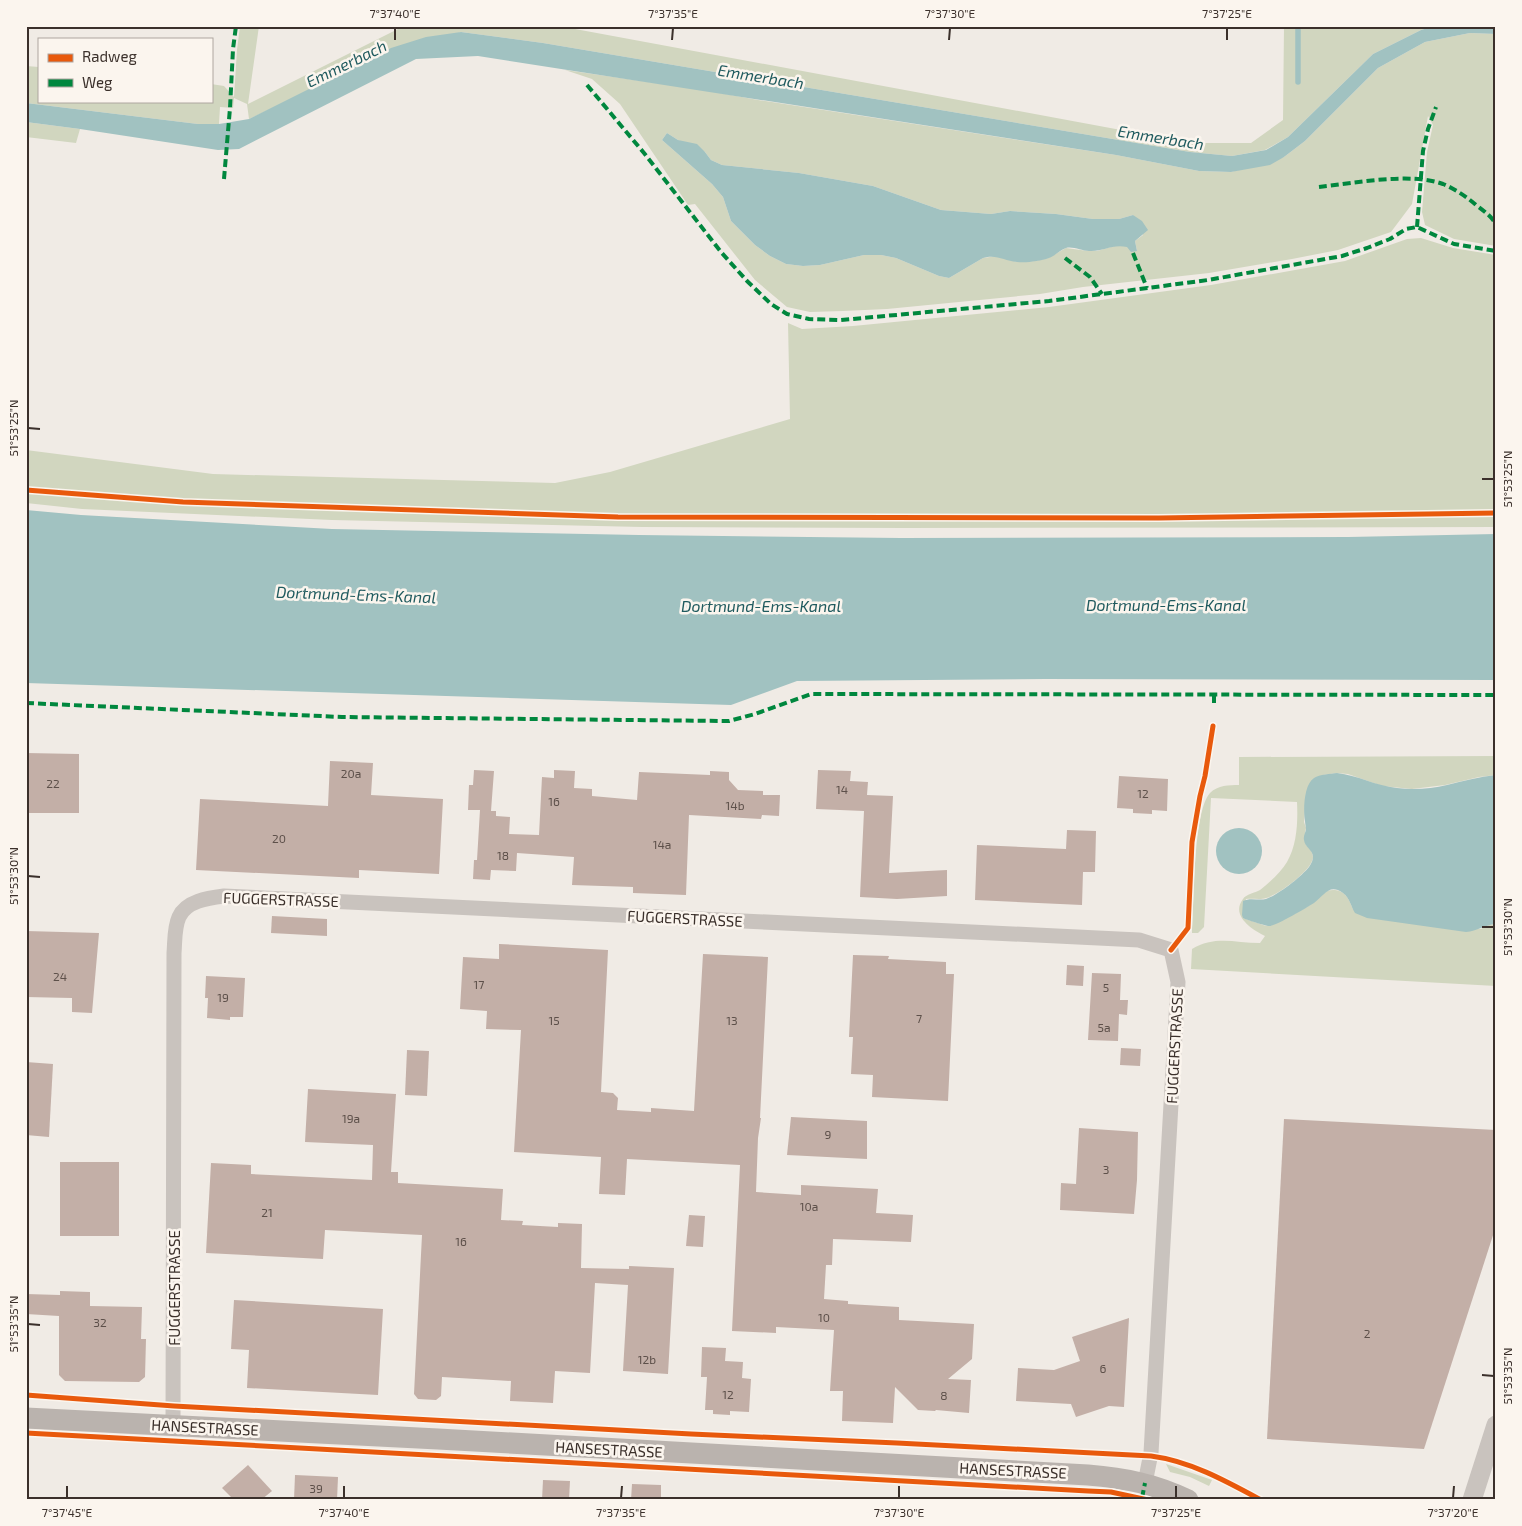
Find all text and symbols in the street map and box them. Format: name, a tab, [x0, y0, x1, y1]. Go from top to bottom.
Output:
text: 7°37'40"E	[369, 6, 421, 20]
text: 7°37'35"E	[648, 6, 698, 20]
text: 7°37'30"E	[925, 6, 976, 20]
text: 7°37'25"E	[1202, 6, 1252, 20]
water label: Emmerbach	[303, 35, 389, 91]
legend	[38, 38, 212, 102]
text: Radweg	[82, 47, 137, 65]
water label: Emmerbach	[716, 60, 806, 92]
text: Weg	[82, 73, 113, 91]
water label: Emmerbach	[1116, 121, 1206, 153]
text: 51°53'25"N	[6, 399, 20, 457]
text: 51°53'25"N	[1500, 450, 1514, 508]
water label: Dortmund-Ems-Kanal	[276, 582, 436, 606]
water label: Dortmund-Ems-Kanal	[1086, 595, 1246, 614]
water label: Dortmund-Ems-Kanal	[681, 596, 841, 615]
house number: 20a	[341, 766, 361, 780]
house number: 22	[46, 776, 60, 790]
house number: 14	[836, 782, 848, 796]
house number: 12	[1137, 786, 1149, 800]
house number: 16	[548, 794, 560, 808]
house number: 14b	[726, 798, 745, 812]
house number: 20	[272, 831, 286, 845]
house number: 14a	[653, 837, 671, 851]
text: 51°53'30"N	[6, 847, 20, 905]
house number: 18	[497, 848, 509, 862]
street label: FUGGERSTRASSE	[223, 888, 339, 910]
text: 51°53'30"N	[1500, 898, 1514, 956]
street label: FUGGERSTRASSE	[627, 906, 743, 930]
house number: 24	[53, 969, 67, 983]
house number: 17	[474, 977, 484, 991]
house number: 5	[1103, 980, 1109, 994]
street label: FUGGERSTRASSE	[1162, 988, 1186, 1104]
house number: 19	[217, 990, 229, 1004]
house number: 7	[916, 1011, 922, 1025]
house number: 15	[548, 1013, 560, 1027]
house number: 13	[726, 1013, 738, 1027]
house number: 5a	[1097, 1020, 1111, 1034]
house number: 19a	[342, 1111, 360, 1125]
house number: 9	[825, 1127, 832, 1141]
house number: 3	[1103, 1162, 1109, 1176]
house number: 10a	[800, 1199, 818, 1213]
house number: 21	[261, 1205, 273, 1219]
street label: FUGGERSTRASSE	[165, 1230, 183, 1346]
house number: 16	[455, 1234, 467, 1248]
text: 51°53'35"N	[6, 1296, 20, 1352]
house number: 10	[818, 1310, 830, 1324]
house number: 32	[93, 1315, 107, 1329]
house number: 2	[1364, 1326, 1371, 1340]
text: 51°53'35"N	[1500, 1348, 1514, 1404]
house number: 12b	[638, 1352, 656, 1366]
house number: 6	[1100, 1361, 1107, 1375]
house number: 12	[722, 1387, 734, 1401]
house number: 8	[940, 1388, 948, 1402]
street label: HANSESTRASSE	[151, 1415, 259, 1439]
street label: HANSESTRASSE	[555, 1437, 663, 1461]
street label: HANSESTRASSE	[959, 1458, 1067, 1482]
house number: 39	[309, 1481, 323, 1495]
text: 7°37'45"E	[42, 1505, 92, 1519]
text: 7°37'40"E	[318, 1505, 370, 1519]
text: 7°37'35"E	[596, 1505, 646, 1519]
text: 7°37'30"E	[874, 1505, 925, 1519]
text: 7°37'25"E	[1151, 1505, 1201, 1519]
text: 7°37'20"E	[1428, 1505, 1479, 1519]

